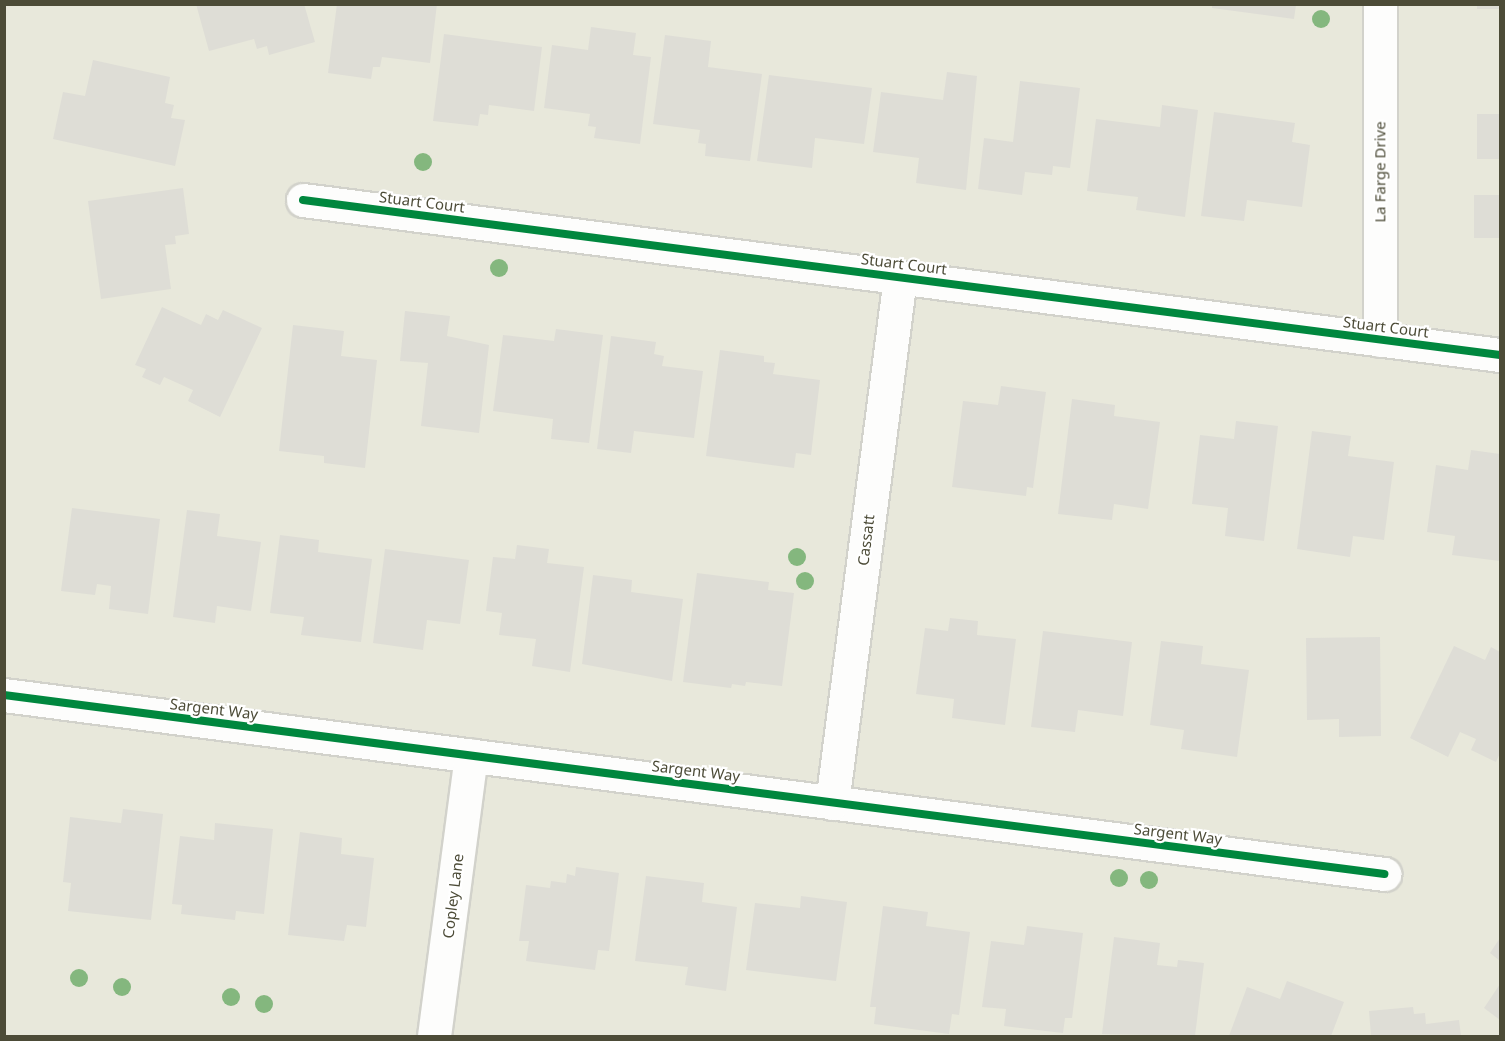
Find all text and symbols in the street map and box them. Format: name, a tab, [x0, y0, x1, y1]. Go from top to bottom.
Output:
street label: La Farge Drive	[1371, 121, 1389, 223]
street label: Stuart Court	[378, 188, 466, 216]
street label: Stuart Court	[860, 250, 948, 278]
street label: Stuart Court	[1342, 313, 1430, 341]
street label: Cassatt	[854, 513, 878, 567]
street label: Sargent Way	[169, 695, 259, 723]
street label: Sargent Way	[651, 757, 741, 785]
street label: Sargent Way	[1133, 820, 1223, 848]
street label: Copley Lane	[439, 853, 467, 939]

